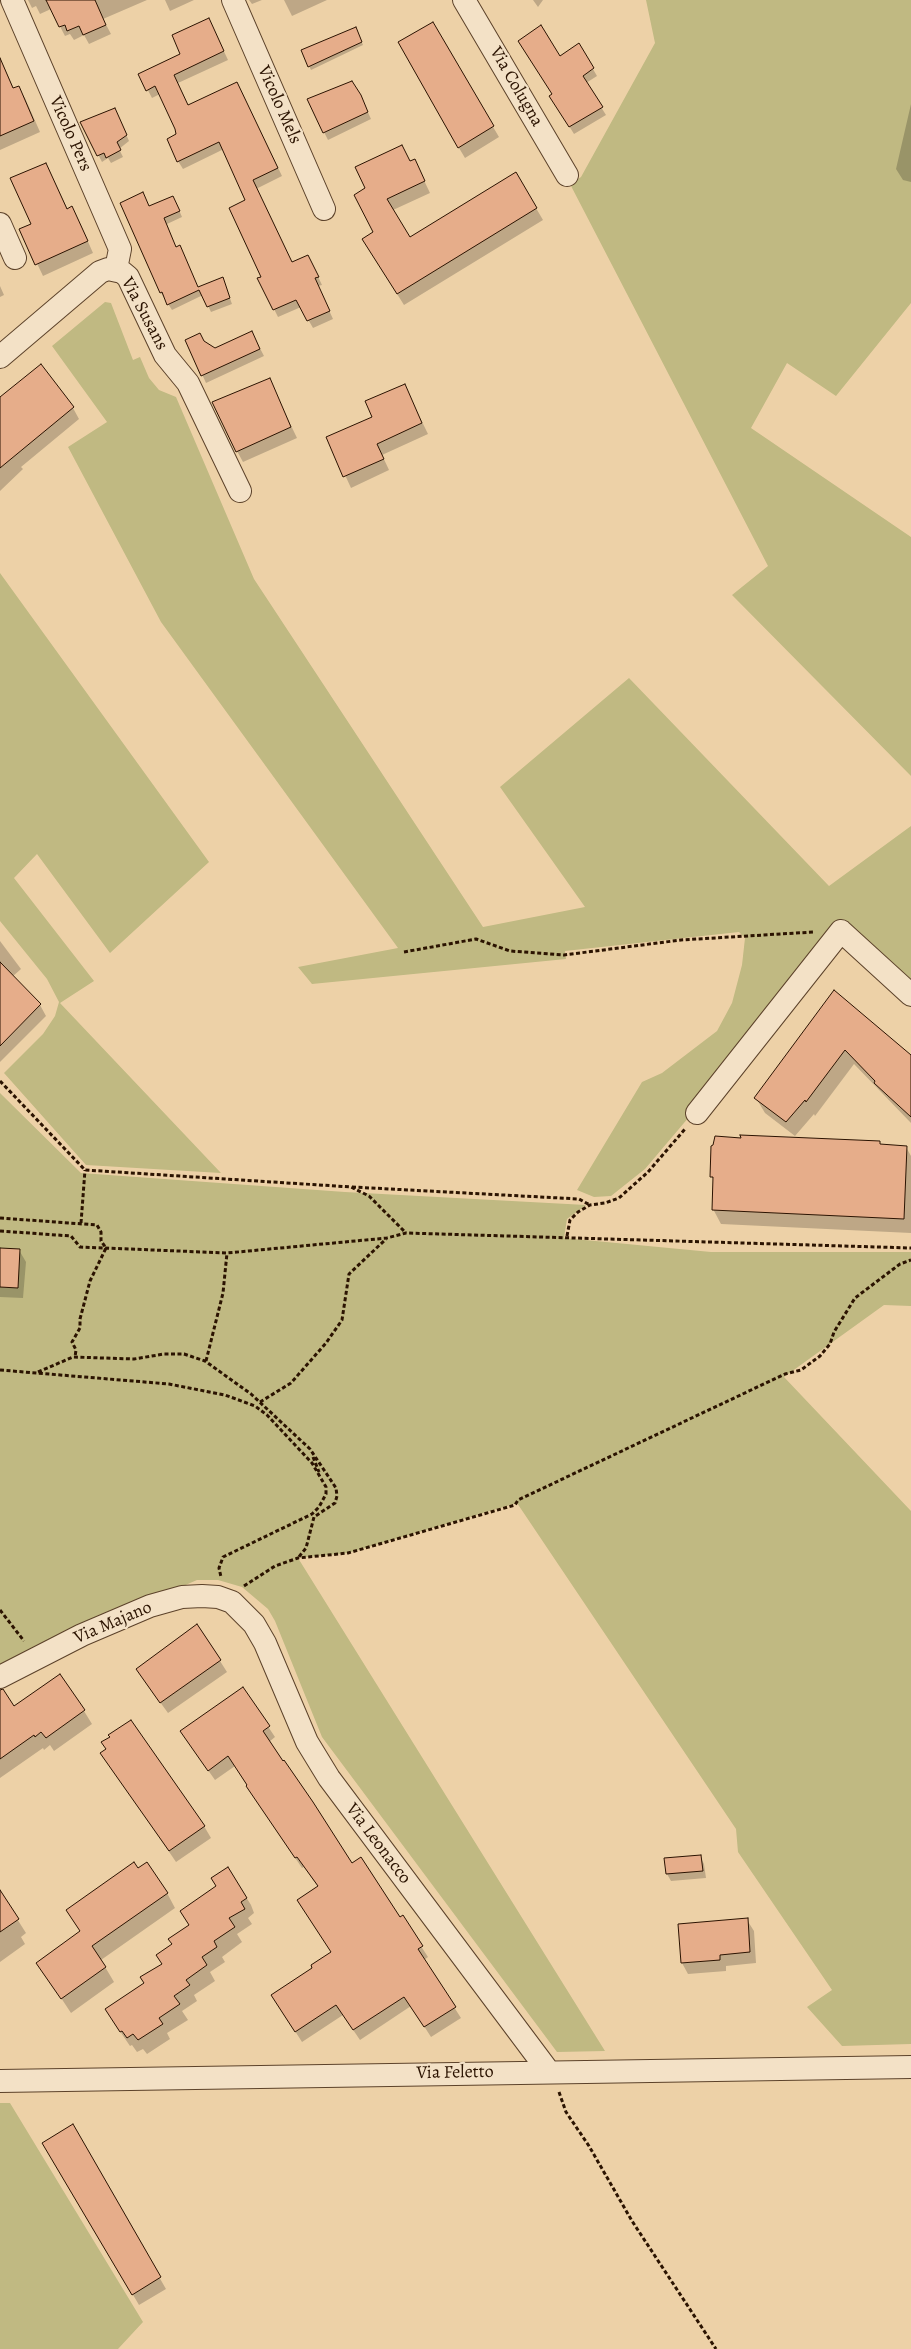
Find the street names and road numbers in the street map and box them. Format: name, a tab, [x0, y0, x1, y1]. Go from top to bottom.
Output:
street label: Via Colugna	[485, 43, 547, 131]
street label: Vicolo Mels	[252, 63, 306, 147]
street label: Vicolo Pers	[44, 93, 96, 175]
street label: Via Susans	[116, 274, 172, 354]
street label: Via Majano	[71, 1597, 155, 1649]
street label: Via Leonacco	[341, 1799, 415, 1889]
street label: Via Feletto	[416, 2062, 494, 2084]

